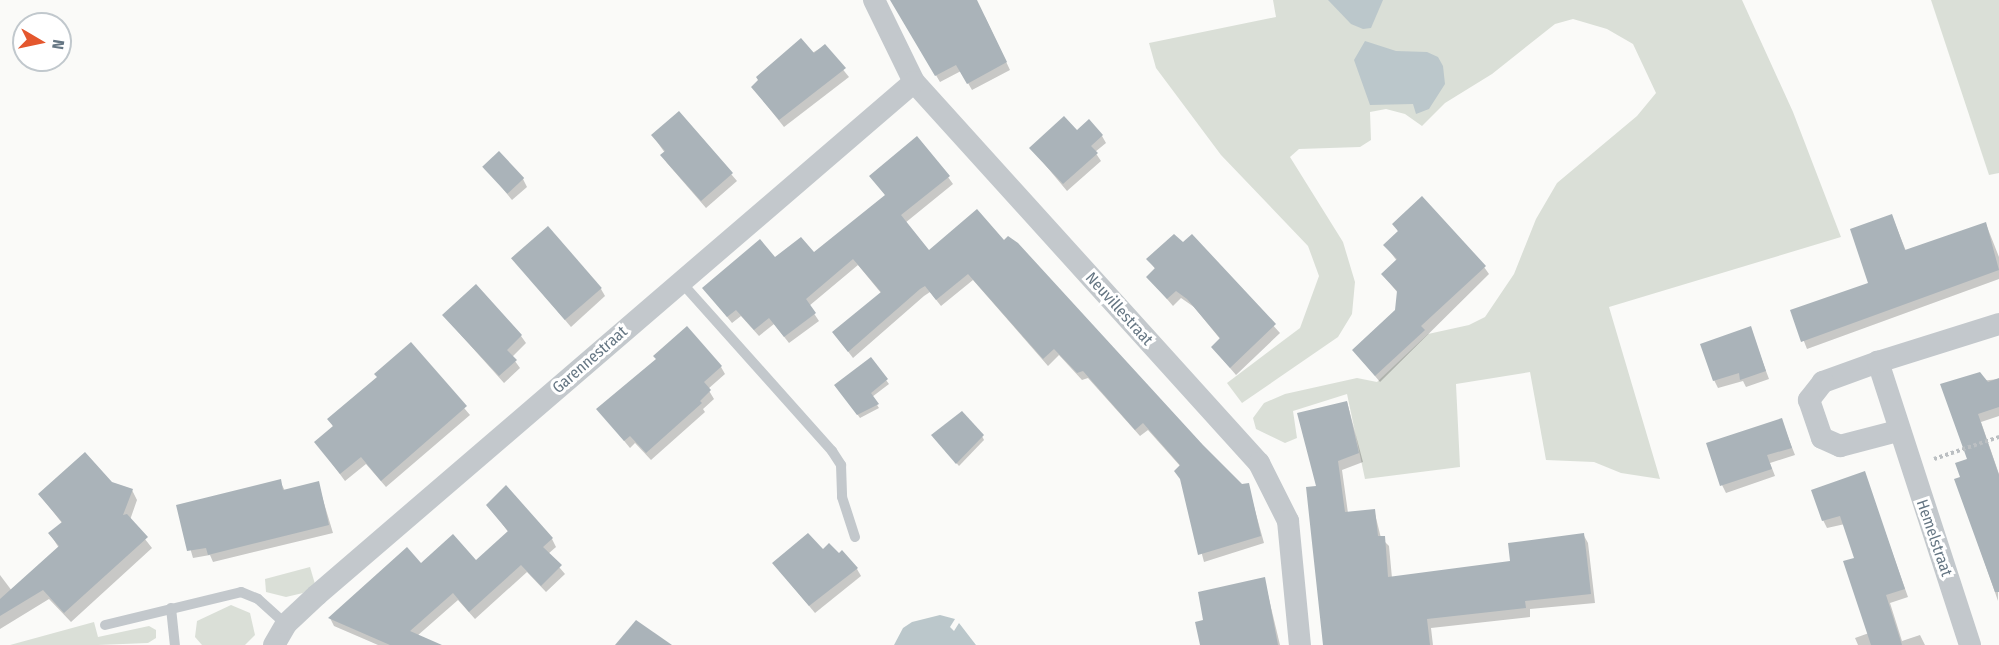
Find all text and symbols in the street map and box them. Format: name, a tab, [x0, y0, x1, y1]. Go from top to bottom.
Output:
north arrow	[12, 12, 72, 72]
text: N	[48, 38, 68, 51]
street label: Neuvillestraat	[1081, 269, 1157, 349]
street label: Garennestraat	[549, 322, 631, 398]
street label: Hemelstraat	[1912, 497, 1956, 579]

